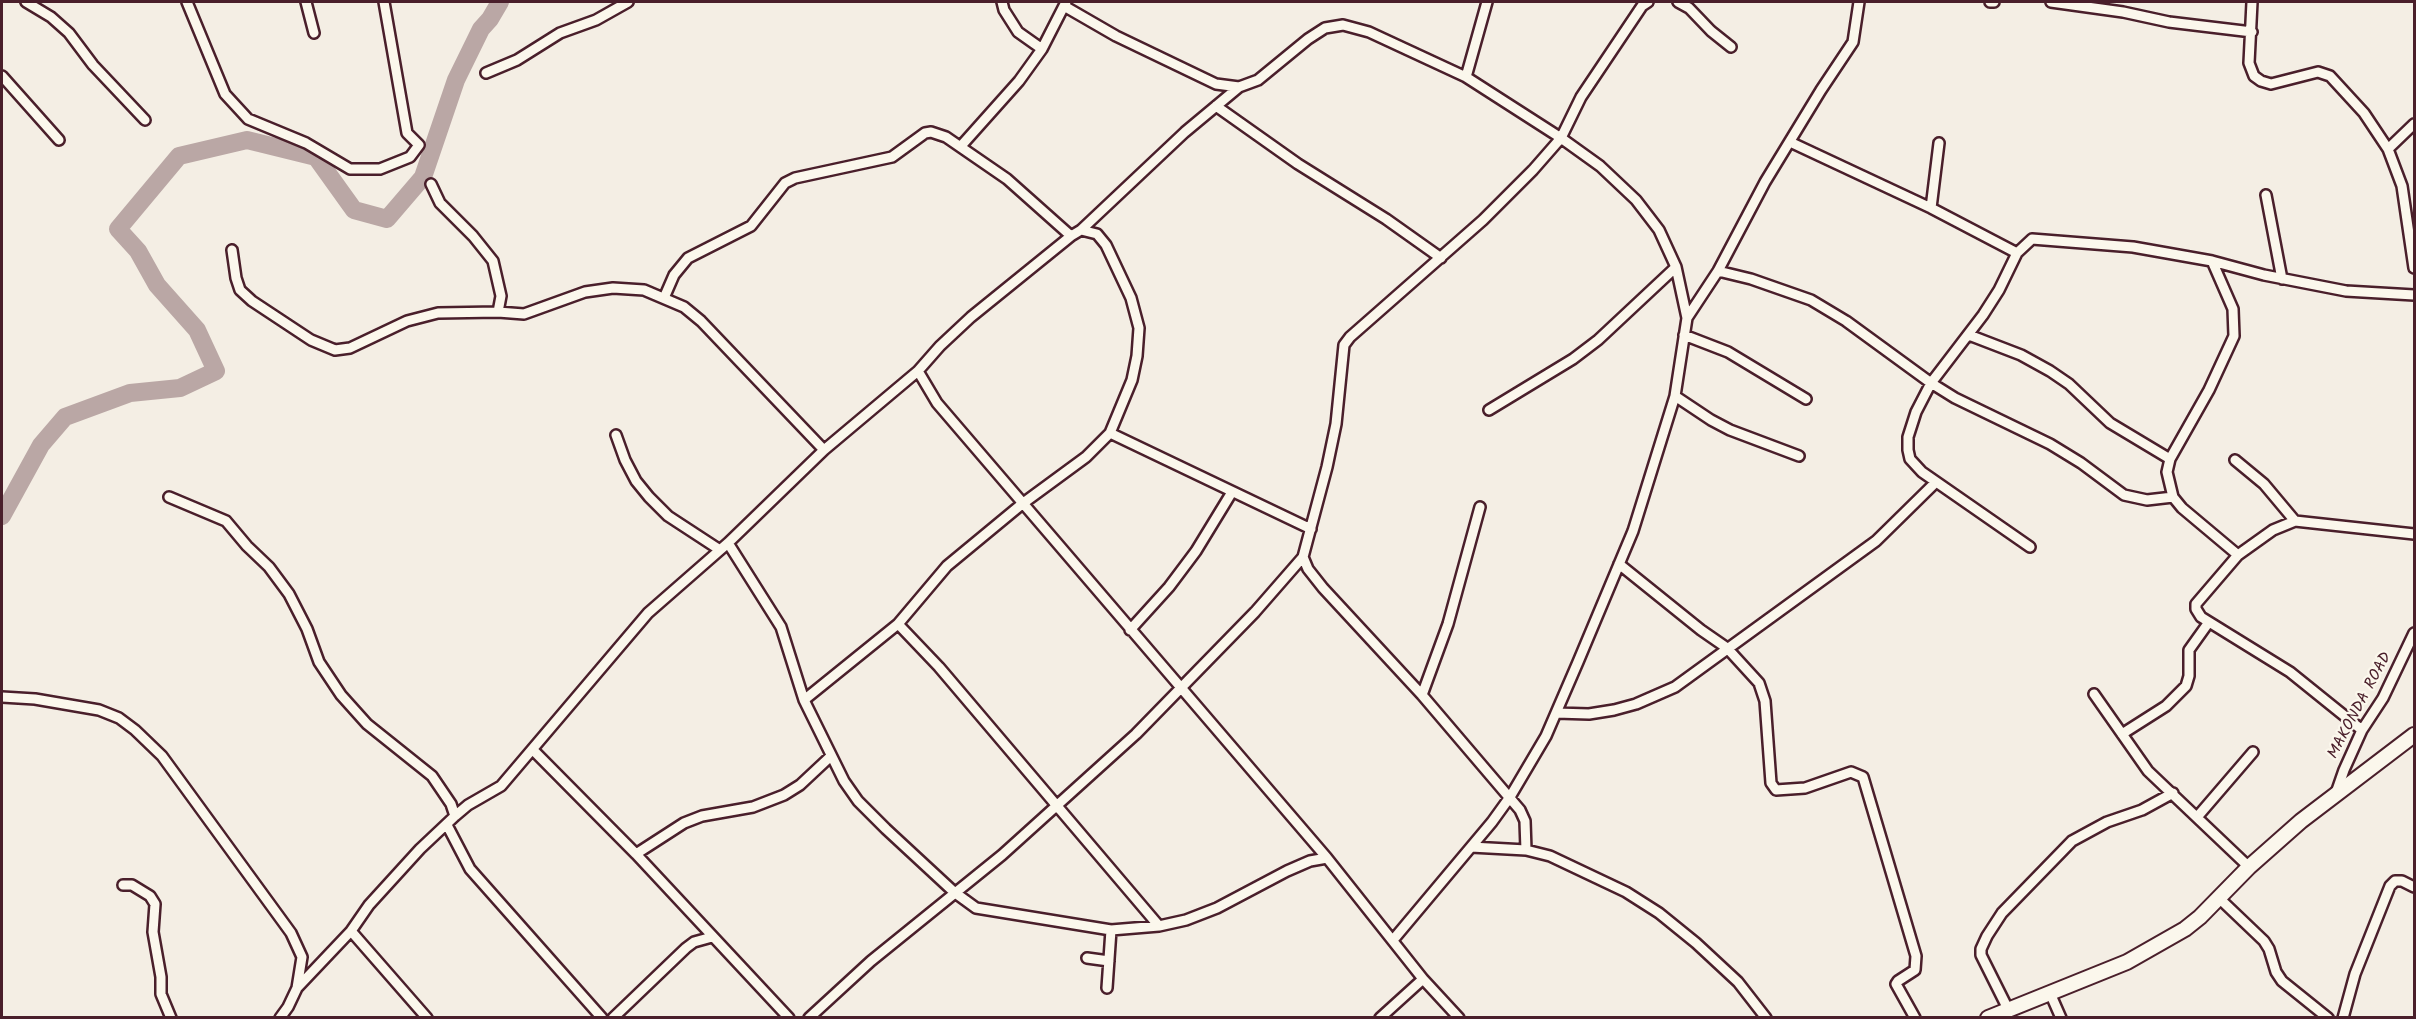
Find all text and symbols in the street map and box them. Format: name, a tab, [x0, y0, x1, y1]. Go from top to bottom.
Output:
street label: MAKONDA ROAD	[2325, 649, 2397, 763]

